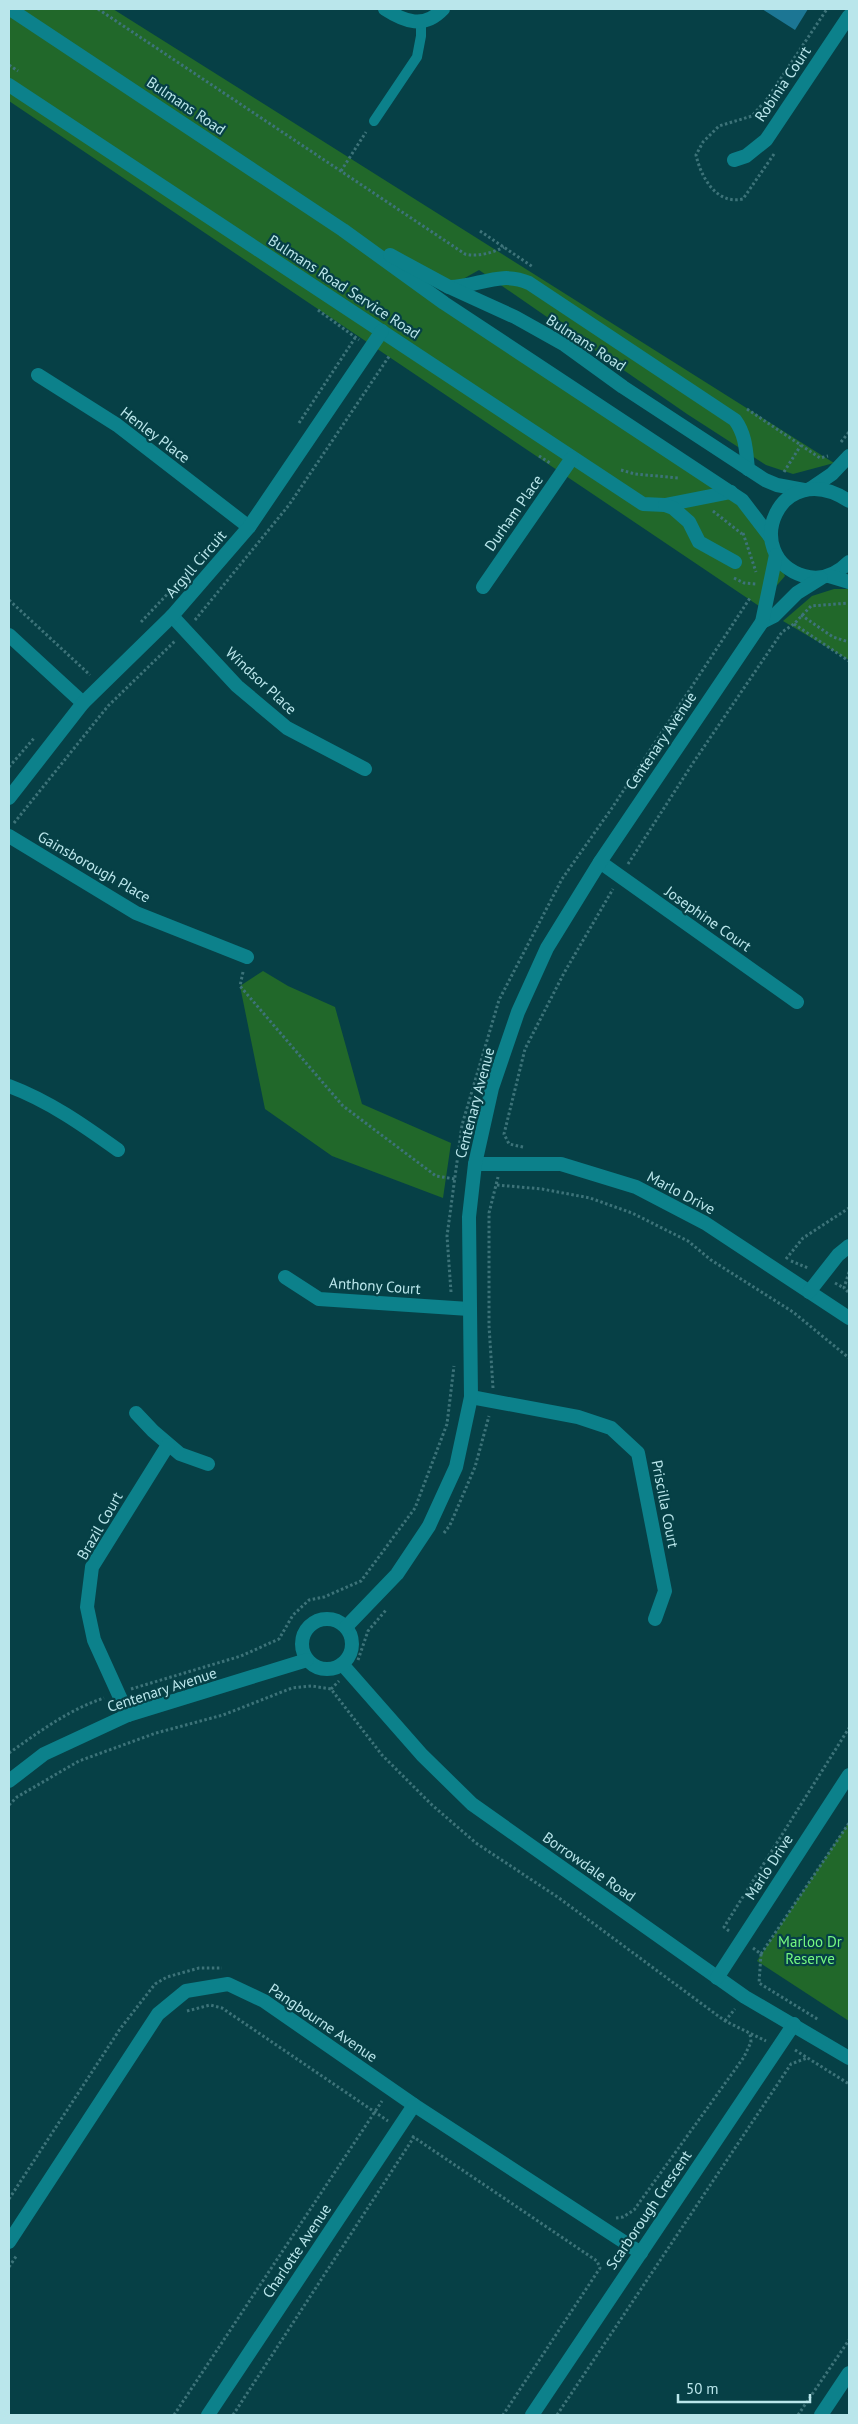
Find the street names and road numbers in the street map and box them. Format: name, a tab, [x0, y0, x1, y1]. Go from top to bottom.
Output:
street label: Robinia Court	[750, 42, 815, 125]
street label: Bulmans Road	[143, 72, 229, 139]
street label: Bulmans Road Service Road	[265, 230, 424, 343]
street label: Bulmans Road	[543, 310, 630, 375]
street label: Henley Place	[117, 402, 194, 467]
street label: Durham Place	[480, 471, 547, 555]
street label: Argyll Circuit	[161, 526, 230, 601]
street label: Windsor Place	[222, 643, 301, 718]
street label: Centenary Avenue	[621, 688, 700, 793]
street label: Gainsborough Place	[34, 827, 154, 907]
street label: Josephine Court	[661, 881, 755, 955]
street label: Centenary Avenue	[451, 1045, 498, 1160]
street label: Marlo Drive	[644, 1167, 719, 1218]
street label: Anthony Court	[329, 1273, 421, 1298]
street label: Priscilla Court	[648, 1458, 683, 1549]
street label: Brazil Court	[73, 1488, 127, 1563]
street label: Centenary Avenue	[105, 1663, 219, 1716]
street label: Borrowdale Road	[539, 1827, 639, 1906]
street label: Marlo Drive	[740, 1830, 797, 1903]
street label: Pangbourne Avenue	[265, 1979, 381, 2066]
street label: Scarborough Crescent	[602, 2147, 695, 2273]
street label: Charlotte Avenue	[258, 2200, 335, 2302]

